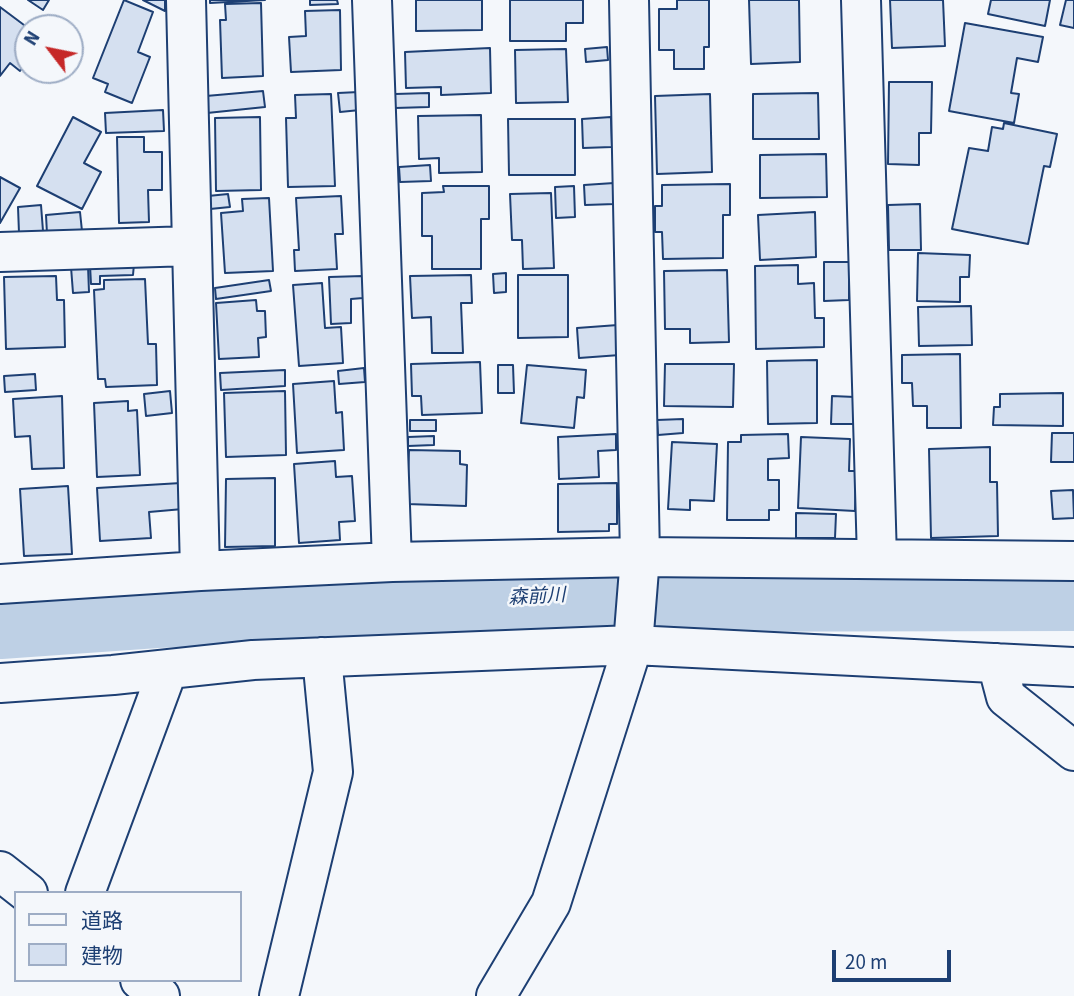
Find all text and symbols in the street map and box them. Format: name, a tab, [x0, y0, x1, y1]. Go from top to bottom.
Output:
north arrow	[14, 14, 84, 84]
text: N	[18, 26, 47, 51]
water label: 森前川	[508, 585, 566, 611]
legend	[14, 891, 242, 982]
text: 道路	[81, 906, 123, 936]
scale bar	[836, 936, 955, 980]
text: 建物	[81, 941, 123, 971]
text: 20 m	[845, 947, 887, 977]

